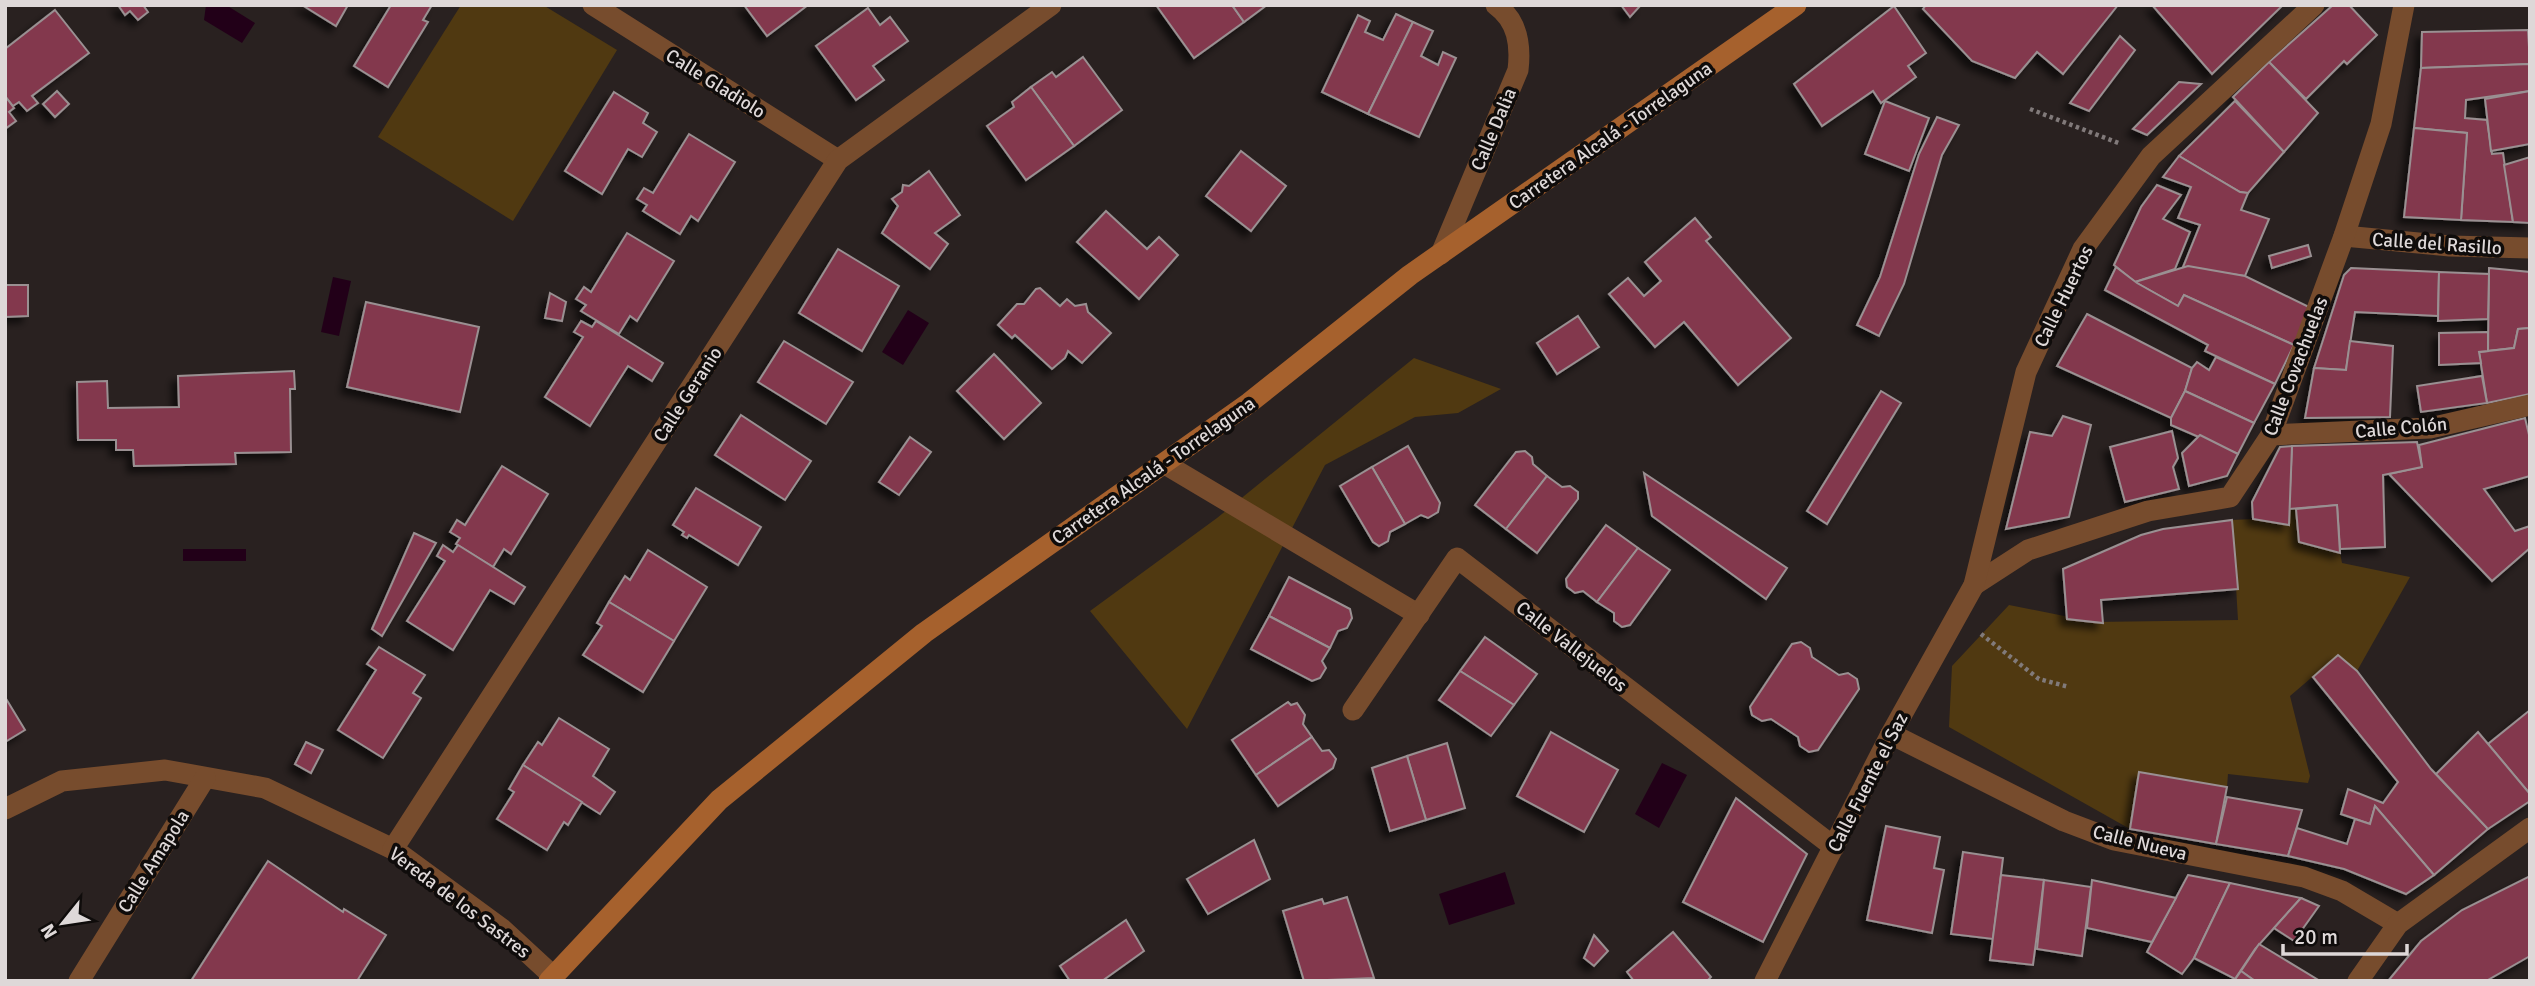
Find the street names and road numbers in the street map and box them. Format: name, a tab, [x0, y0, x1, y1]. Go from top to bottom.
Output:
street label: Calle Gladiolo	[661, 44, 770, 124]
street label: Carretera Alcalá - Torrelaguna	[1504, 56, 1717, 215]
street label: Calle Dalia	[1466, 84, 1522, 174]
street label: Calle del Rasillo	[2371, 227, 2503, 261]
street label: Calle Huertos	[2029, 242, 2099, 351]
street label: Calle Covachuelas	[2258, 293, 2334, 439]
street label: Calle Geranio	[648, 342, 728, 447]
street label: Carretera Alcalá - Torrelaguna	[1047, 391, 1260, 550]
street label: Calle Colón	[2354, 412, 2448, 444]
street label: Calle Vallejuelos	[1511, 596, 1632, 698]
street label: Calle Fuente el Saz	[1822, 709, 1913, 856]
street label: Calle Amapola	[113, 806, 195, 918]
street label: Calle Nueva	[2090, 820, 2189, 866]
street label: Vereda de los Sastres	[384, 842, 535, 964]

